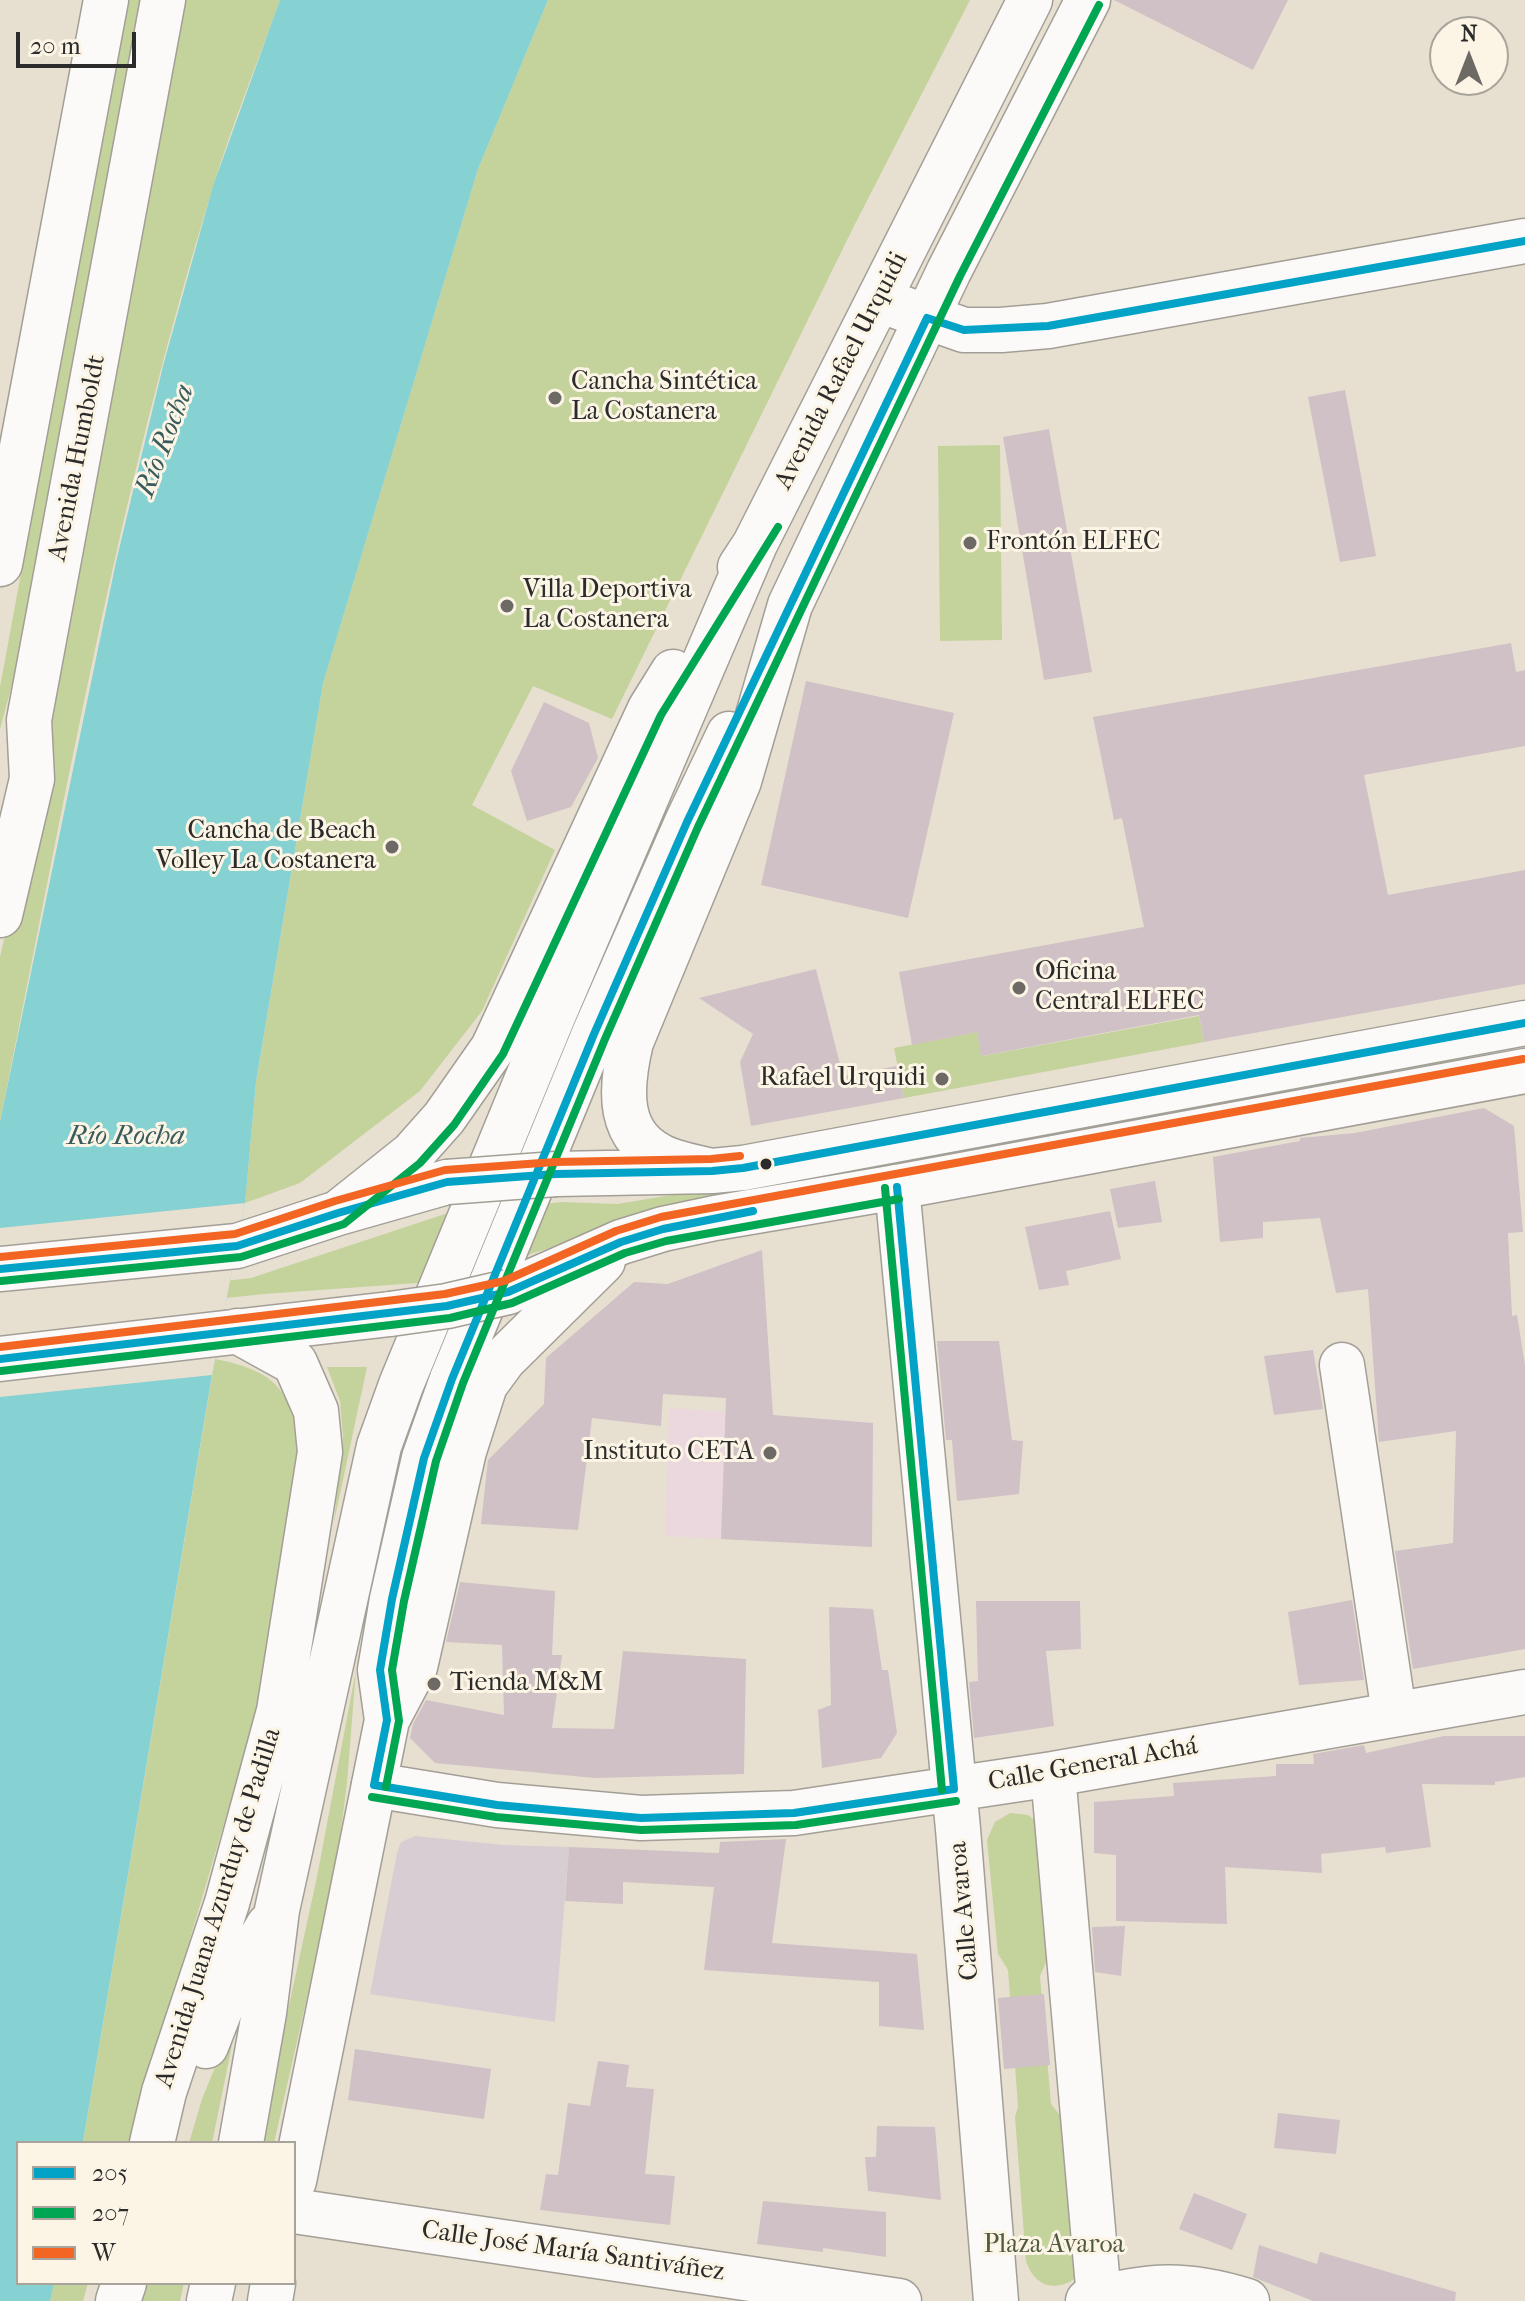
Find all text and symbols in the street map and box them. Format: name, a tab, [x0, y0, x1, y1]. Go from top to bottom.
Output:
scale bar	[20, 16, 140, 66]
north arrow	[1429, 16, 1509, 96]
text: N	[1461, 21, 1477, 47]
text: 20 m	[30, 32, 81, 60]
street label: Avenida Rafael Urquidi	[769, 247, 915, 495]
street label: Avenida Humboldt	[43, 352, 113, 564]
place label: Cancha Sintética La Costanera	[571, 367, 757, 428]
water label: Río Rocha	[129, 380, 203, 502]
marker: Cancha Sintética La Costanera	[546, 389, 564, 407]
place label: Frontón ELFEC	[986, 527, 1161, 559]
marker: Frontón ELFEC	[961, 534, 979, 552]
place label: Villa Deportiva La Costanera	[523, 575, 692, 636]
marker: Villa Deportiva La Costanera	[498, 597, 516, 615]
place label: Cancha de Beach Volley La Costanera	[156, 816, 376, 878]
marker: Cancha de Beach Volley La Costanera	[383, 838, 401, 856]
place label: Oficina Central ELFEC	[1035, 957, 1204, 1018]
marker: Oficina Central ELFEC	[1010, 979, 1028, 997]
place label: Rafael Urquidi	[760, 1063, 926, 1095]
marker: Rafael Urquidi	[933, 1070, 951, 1088]
water label: Río Rocha	[67, 1120, 185, 1154]
unlabelled marker	[758, 1156, 774, 1172]
place label: Instituto CETA	[583, 1437, 754, 1469]
marker: Instituto CETA	[761, 1444, 779, 1462]
place label: Tienda M&M	[450, 1668, 603, 1700]
marker: Tienda M&M	[425, 1675, 443, 1693]
street label: Avenida Juana Azurduy de Padilla	[149, 1724, 289, 2092]
street label: Calle General Achá	[986, 1731, 1200, 1799]
street label: Calle Avaroa	[943, 1840, 987, 1982]
legend	[16, 2141, 296, 2285]
text: 205	[92, 2159, 128, 2187]
text: 207	[92, 2199, 129, 2227]
street label: Calle José María Santiváñez	[419, 2215, 727, 2289]
park label: Plaza Avaroa	[983, 2230, 1125, 2262]
text: W	[92, 2239, 116, 2267]

